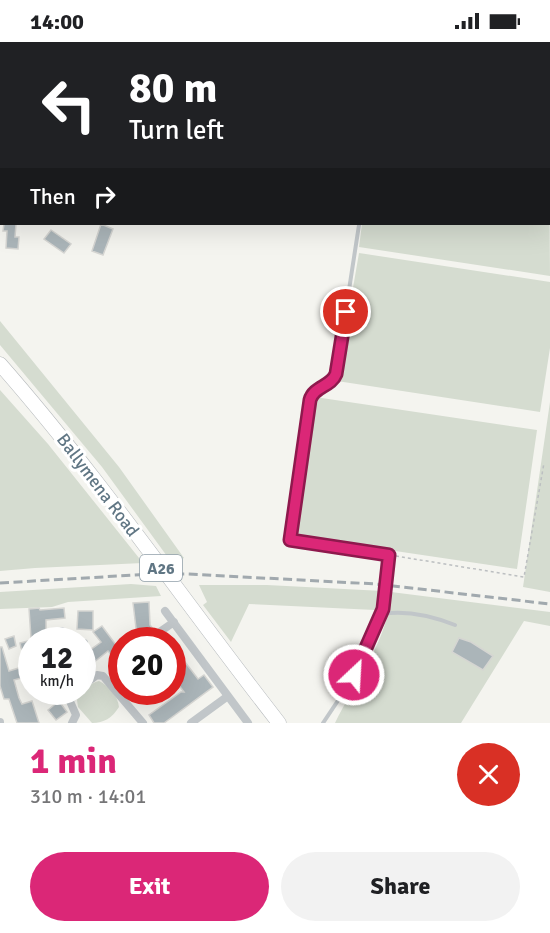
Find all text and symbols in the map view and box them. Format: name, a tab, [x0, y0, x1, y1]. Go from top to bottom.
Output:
text: 14:00	[30, 8, 84, 35]
text: 80 m	[129, 63, 218, 114]
icon: left	[30, 66, 108, 144]
text: Turn left	[129, 114, 224, 147]
icon: right	[88, 180, 121, 213]
text: Then	[30, 183, 76, 210]
pin	[320, 286, 371, 337]
icon: arrive	[329, 295, 362, 328]
street label: Ballymena Road	[52, 429, 144, 541]
road number: A26	[140, 555, 182, 581]
speed limit sign: 20	[108, 627, 186, 705]
text: 12	[41, 640, 73, 677]
position arrow	[322, 643, 386, 707]
text: km/h	[40, 672, 74, 690]
text: 1 min	[30, 739, 117, 784]
button: close	[457, 743, 520, 806]
text: 310 m · 14:01	[30, 784, 146, 809]
button: Exit	[30, 852, 269, 921]
button: Share	[281, 852, 520, 921]

